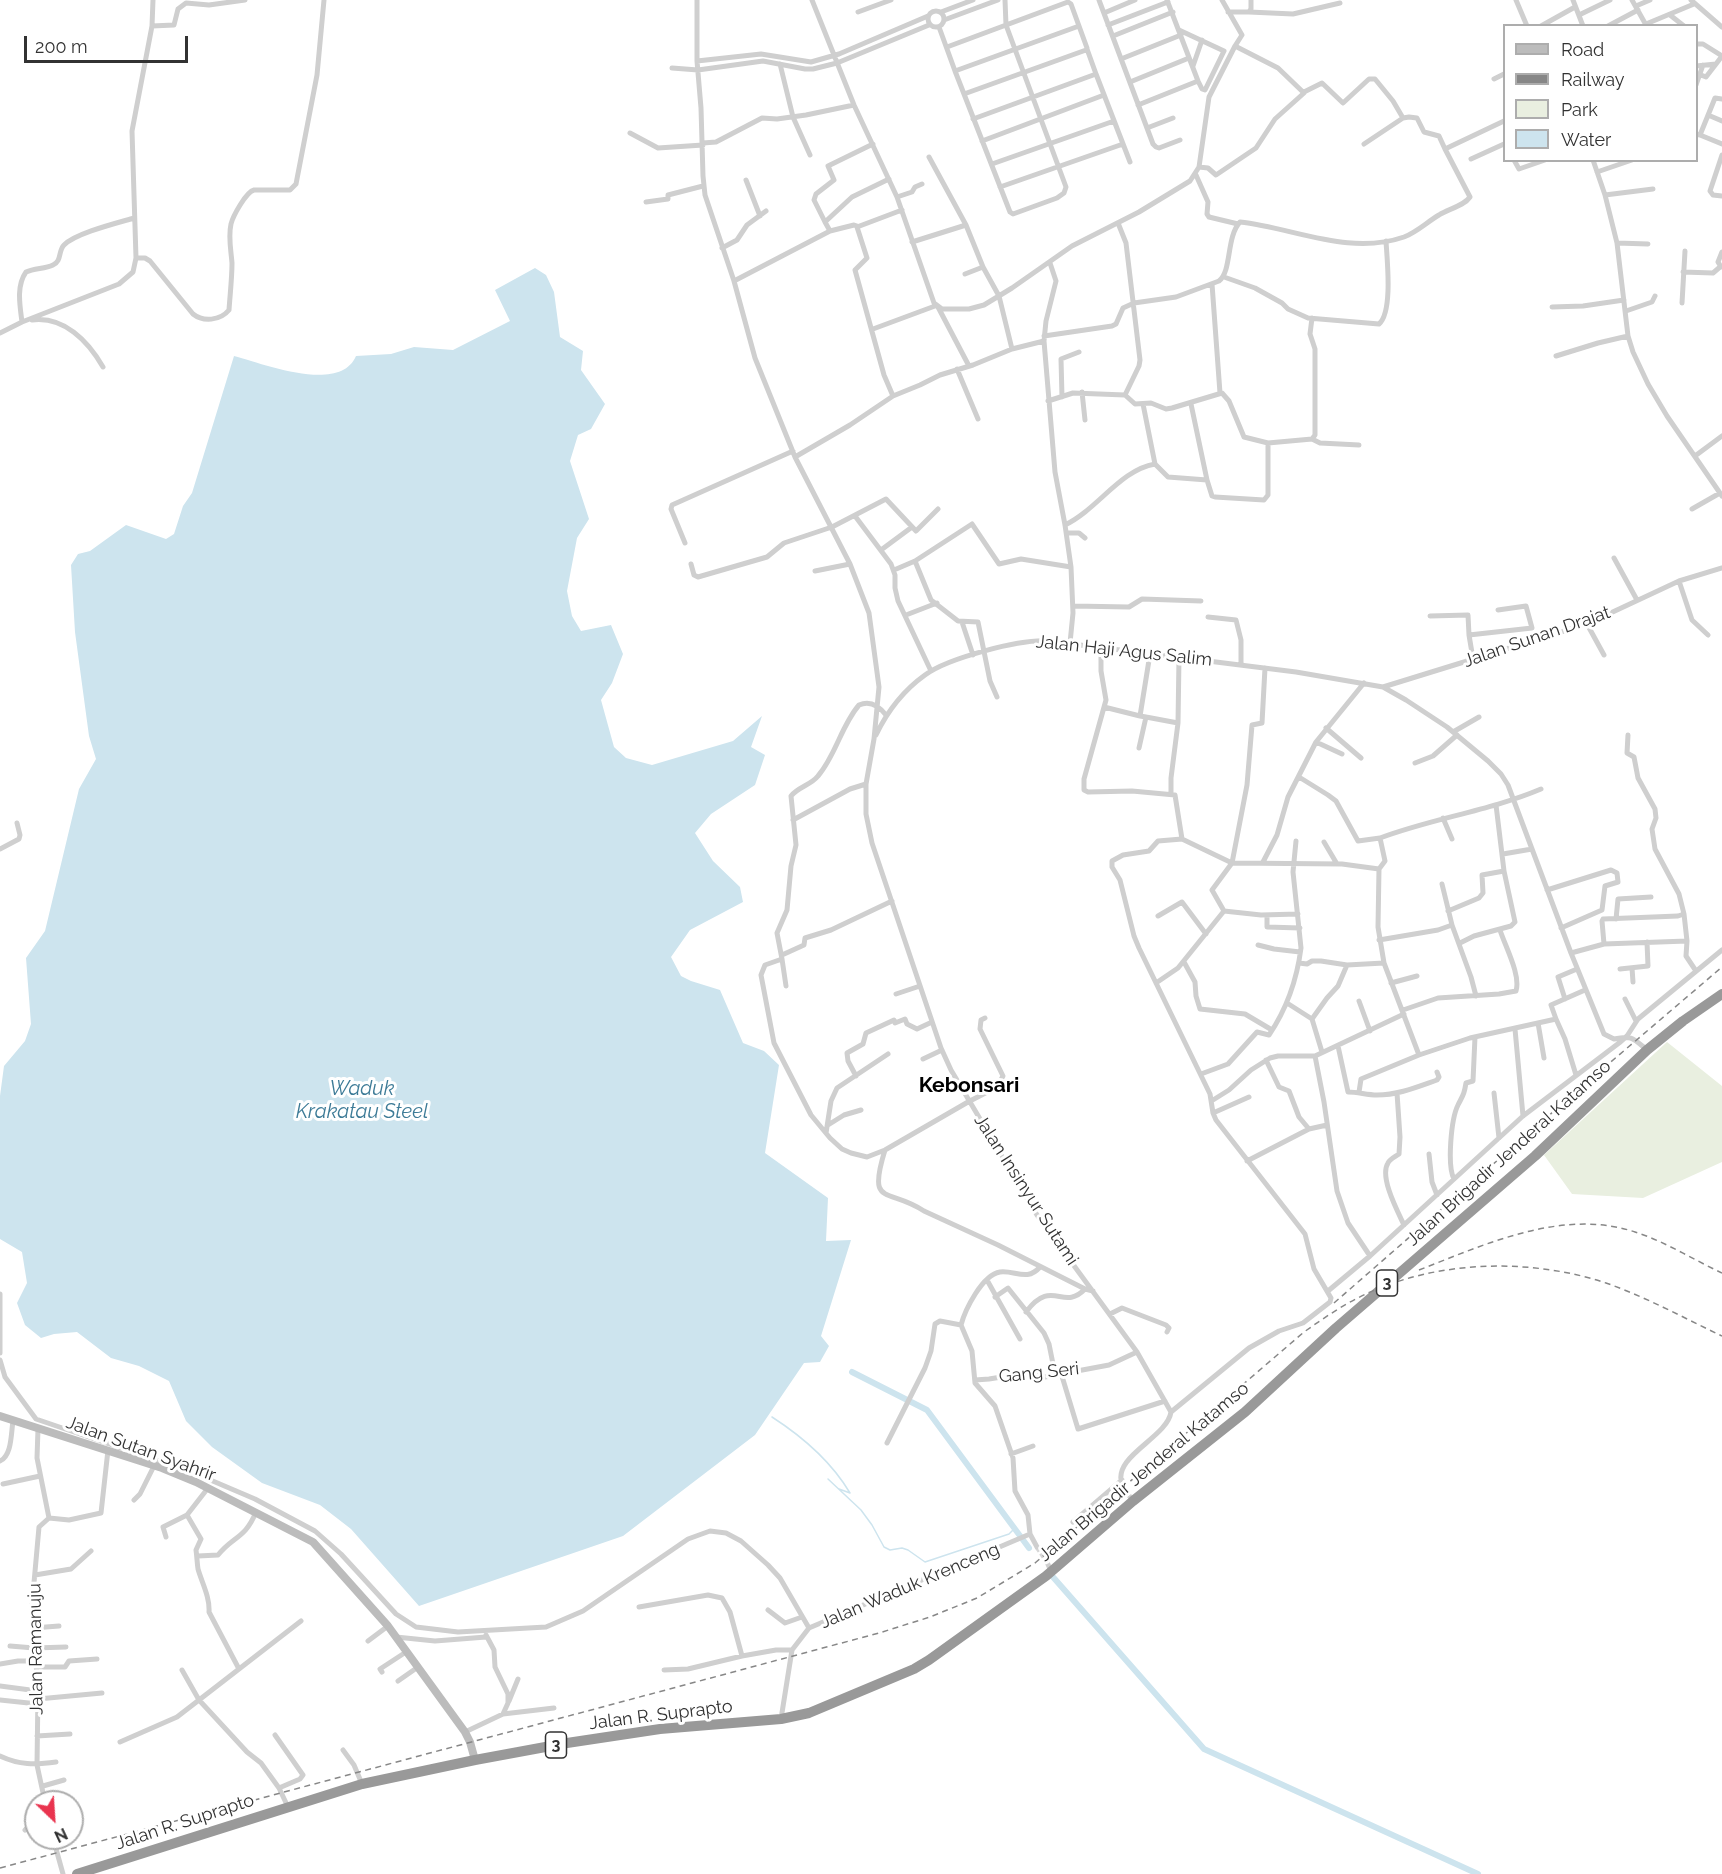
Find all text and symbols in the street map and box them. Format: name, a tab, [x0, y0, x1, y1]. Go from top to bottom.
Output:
scale bar	[27, 24, 190, 62]
legend	[1503, 24, 1698, 162]
text: 200 m	[35, 36, 88, 57]
text: Road	[1561, 39, 1604, 60]
text: Railway	[1561, 69, 1625, 90]
text: Park	[1561, 99, 1598, 120]
text: Water	[1561, 129, 1611, 150]
street label: Jalan Sunan Drajat	[1461, 602, 1613, 672]
street label: Jalan Haji Agus Salim	[1035, 631, 1213, 671]
street label: Jalan Brigadir Jenderal Katamso	[1402, 1056, 1616, 1250]
district label: Kebonsari	[919, 1073, 1019, 1099]
water label: Waduk Krakatau Steel	[296, 1077, 428, 1124]
street label: Jalan Insinyur Sutami	[969, 1111, 1083, 1269]
road number: 3	[1376, 1270, 1398, 1296]
street label: Gang Seri	[998, 1358, 1080, 1388]
street label: Jalan Brigadir Jenderal Katamso	[1035, 1378, 1253, 1566]
street label: Jalan Sutan Syahrir	[63, 1412, 219, 1486]
street label: Jalan Waduk Krenceng	[817, 1538, 1003, 1634]
street label: Jalan Ramanuju	[24, 1583, 48, 1715]
street label: Jalan R. Suprapto	[588, 1695, 734, 1735]
road number: 3	[546, 1732, 566, 1758]
street label: Jalan R. Suprapto	[113, 1789, 257, 1855]
north arrow	[24, 1790, 84, 1850]
text: N	[51, 1824, 71, 1846]

